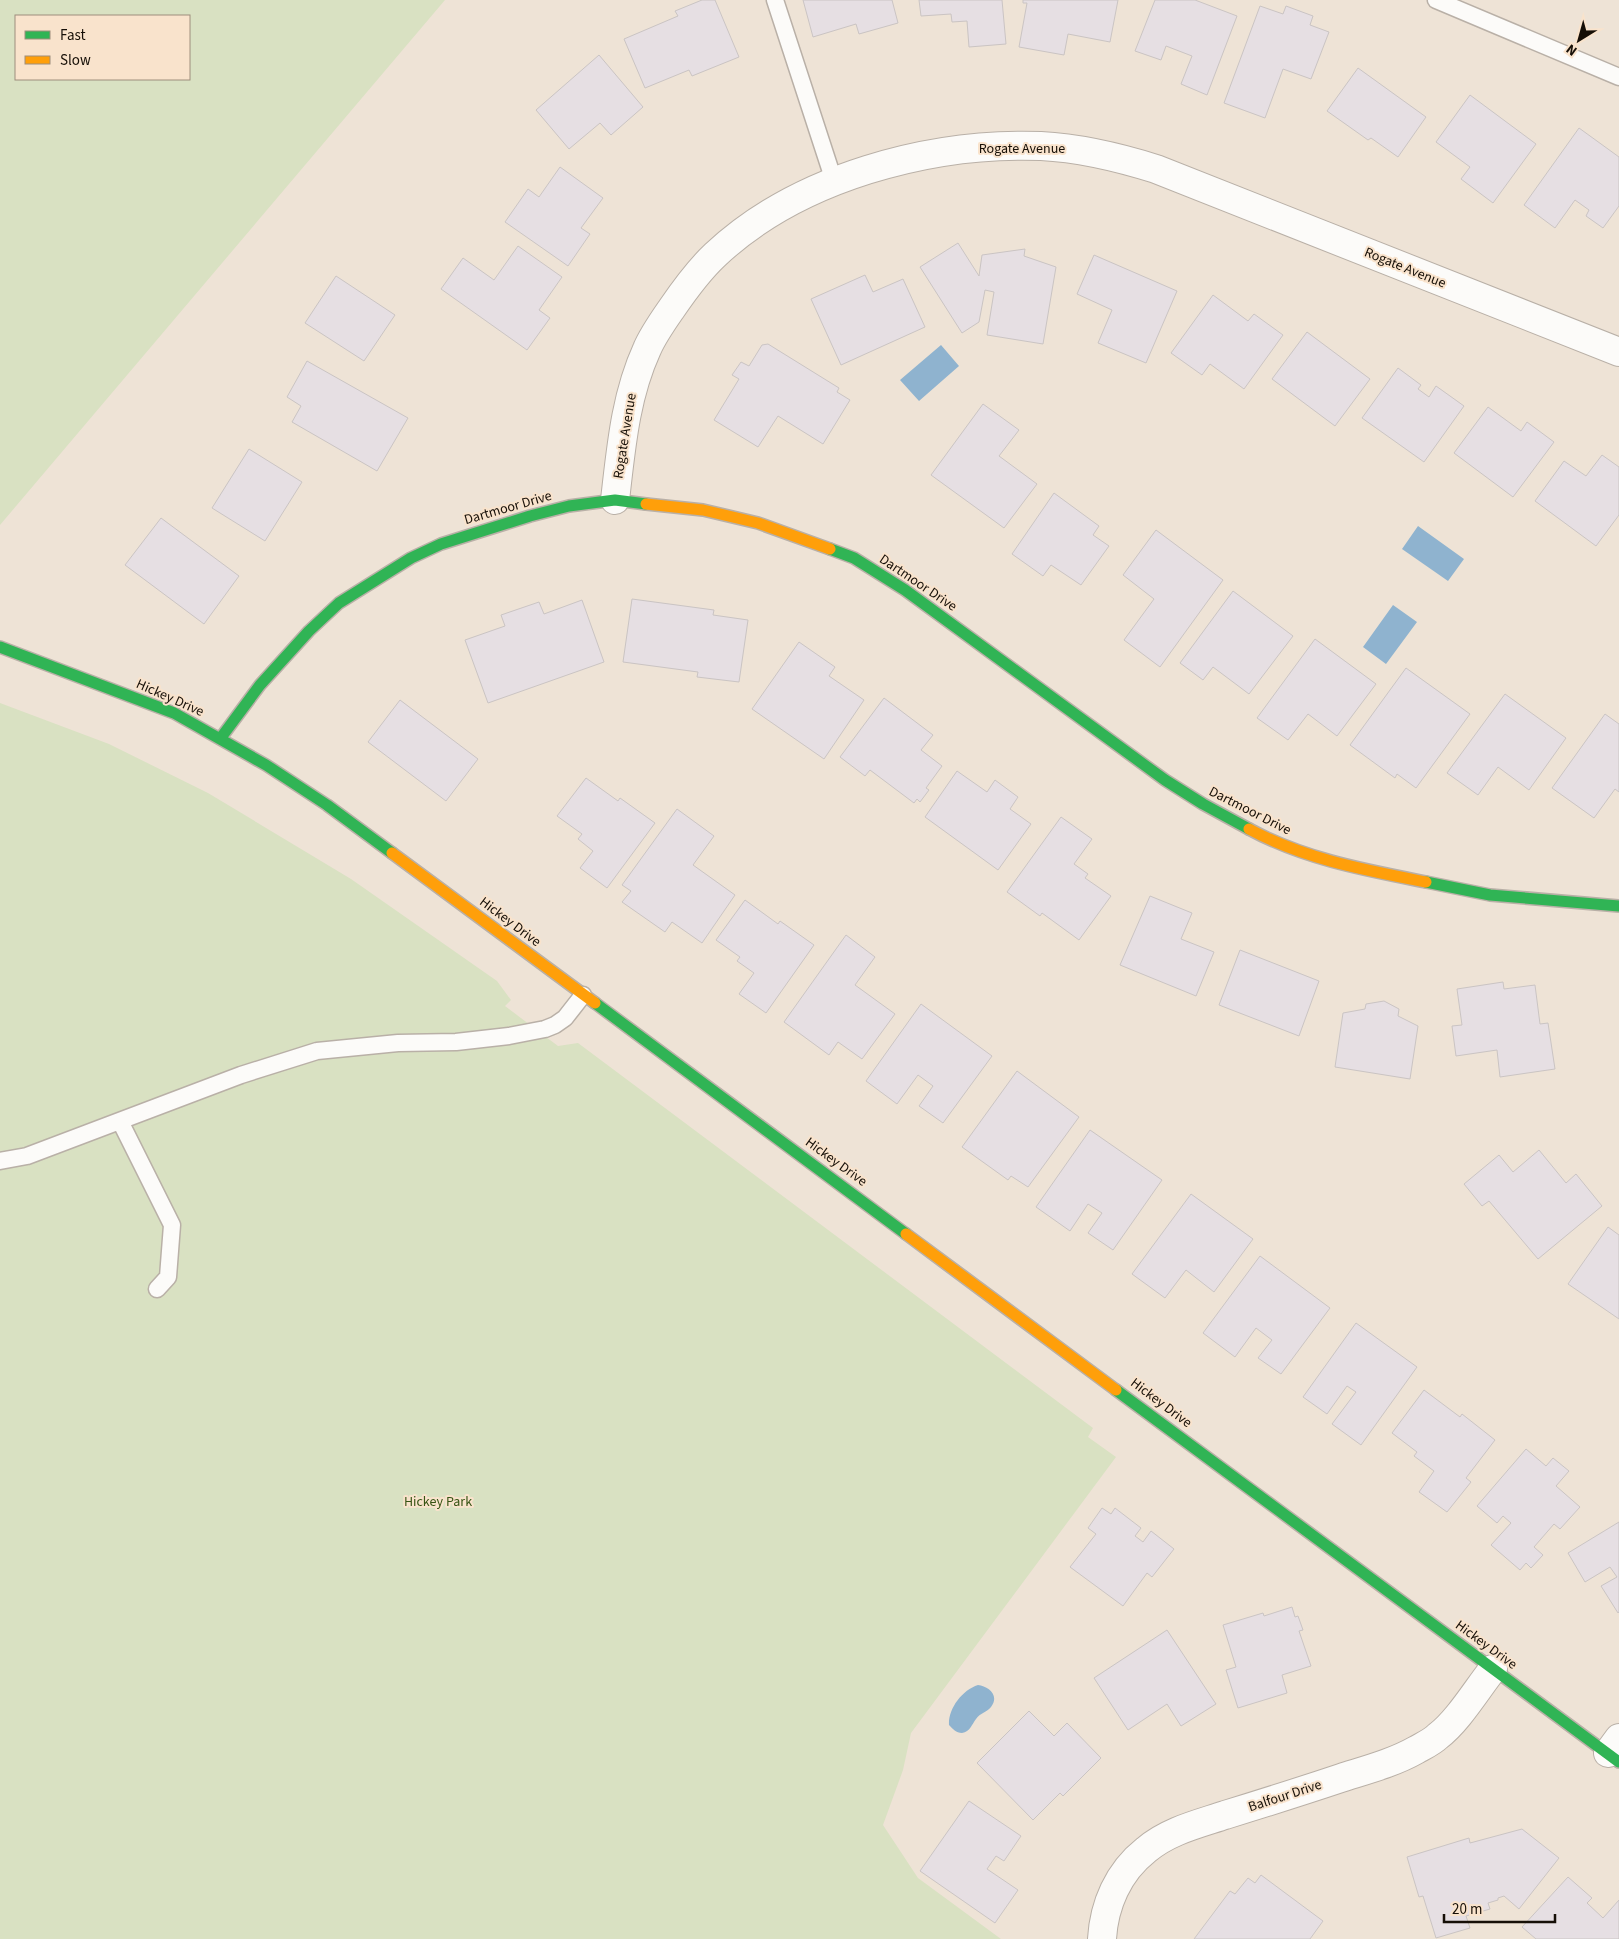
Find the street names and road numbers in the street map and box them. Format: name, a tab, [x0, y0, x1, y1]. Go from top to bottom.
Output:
street label: Rogate Avenue	[979, 139, 1065, 159]
street label: Rogate Avenue	[1361, 243, 1449, 294]
street label: Rogate Avenue	[608, 392, 642, 480]
street label: Dartmoor Drive	[462, 486, 554, 530]
street label: Dartmoor Drive	[875, 550, 961, 616]
street label: Hickey Drive	[133, 674, 207, 722]
street label: Dartmoor Drive	[1205, 782, 1295, 840]
street label: Hickey Drive	[475, 892, 545, 952]
street label: Hickey Drive	[801, 1133, 871, 1191]
street label: Hickey Drive	[1126, 1373, 1196, 1433]
street label: Hickey Drive	[1451, 1616, 1521, 1674]
street label: Balfour Drive	[1246, 1775, 1324, 1817]

